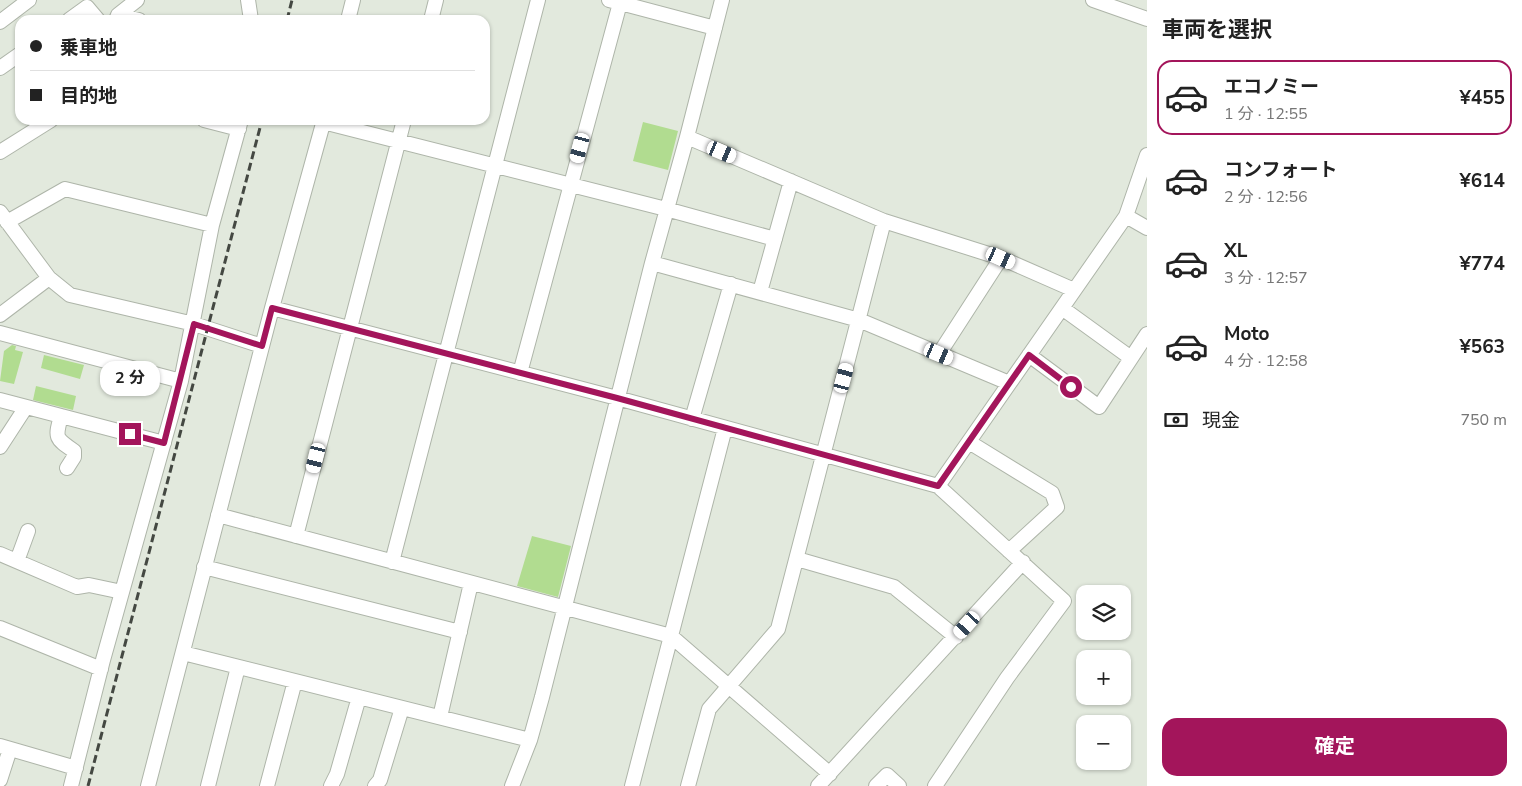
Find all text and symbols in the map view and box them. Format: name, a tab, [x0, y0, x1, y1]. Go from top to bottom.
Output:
text: 車両を選択	[1162, 15, 1272, 45]
text: 乗車地	[60, 35, 117, 61]
text: エコノミー	[1224, 74, 1319, 100]
icon: car	[1164, 75, 1209, 120]
text: 目的地	[60, 83, 117, 109]
text: ¥455	[1459, 85, 1505, 111]
text: 1 分 · 12:55	[1224, 103, 1308, 125]
car	[568, 132, 591, 164]
car	[705, 139, 738, 165]
text: コンフォート	[1224, 157, 1337, 183]
icon: car	[1164, 158, 1209, 203]
text: ¥614	[1459, 168, 1505, 194]
text: 2 分 · 12:56	[1224, 186, 1308, 208]
text: XL	[1224, 238, 1247, 264]
icon: car	[1164, 241, 1209, 286]
car	[984, 245, 1017, 271]
text: ¥774	[1459, 251, 1505, 277]
text: 3 分 · 12:57	[1224, 267, 1308, 289]
text: Moto	[1224, 321, 1270, 347]
icon: car	[1164, 324, 1209, 369]
text: ¥563	[1459, 334, 1505, 360]
car	[922, 341, 955, 367]
text: 4 分 · 12:58	[1224, 350, 1308, 372]
callout: 2 分	[100, 362, 160, 396]
car	[832, 362, 855, 394]
text: 2 分	[115, 367, 145, 389]
route start	[1060, 376, 1082, 398]
icon: cash	[1162, 406, 1190, 434]
text: 現金	[1202, 408, 1240, 434]
text: 750 m	[1460, 409, 1507, 431]
route end	[119, 423, 141, 445]
car	[305, 442, 326, 474]
map controls	[1076, 585, 1131, 770]
button: layers	[1076, 585, 1131, 640]
car	[951, 609, 982, 641]
button: +	[1076, 650, 1131, 705]
button: −	[1076, 715, 1131, 770]
button: 確定	[1162, 718, 1507, 776]

